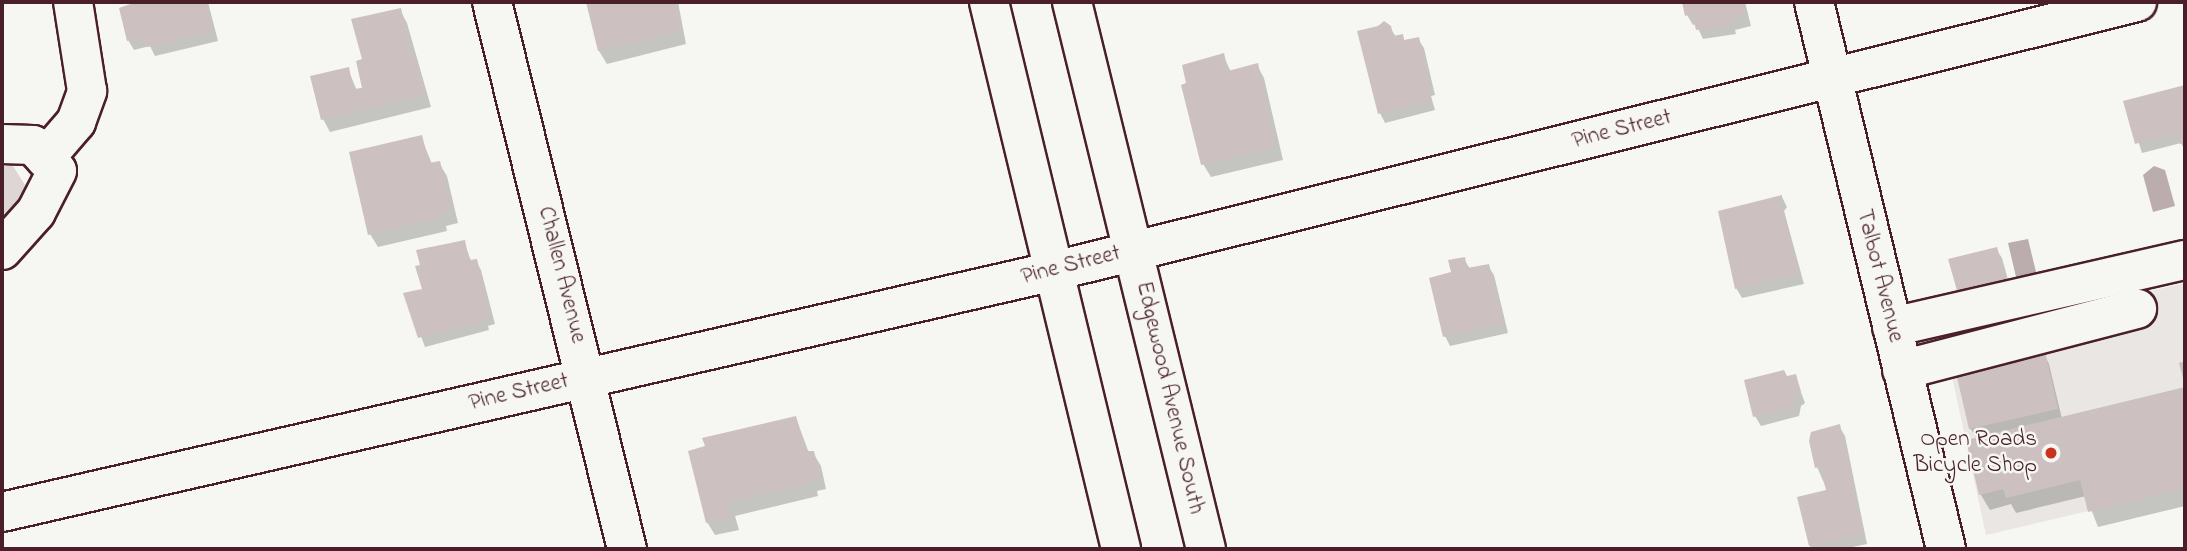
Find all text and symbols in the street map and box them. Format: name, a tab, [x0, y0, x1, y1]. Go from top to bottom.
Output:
street label: Pine Street	[1569, 104, 1675, 156]
street label: Challen Avenue	[531, 204, 591, 346]
street label: Talbot Avenue	[1849, 207, 1909, 345]
street label: Pine Street	[1018, 240, 1124, 292]
street label: Edgewood Avenue South	[1129, 279, 1209, 517]
street label: Pine Street	[466, 368, 572, 418]
place label: Open Roads Bicycle Shop	[1913, 426, 2037, 480]
marker: Open Roads Bicycle Shop	[2043, 445, 2059, 461]

